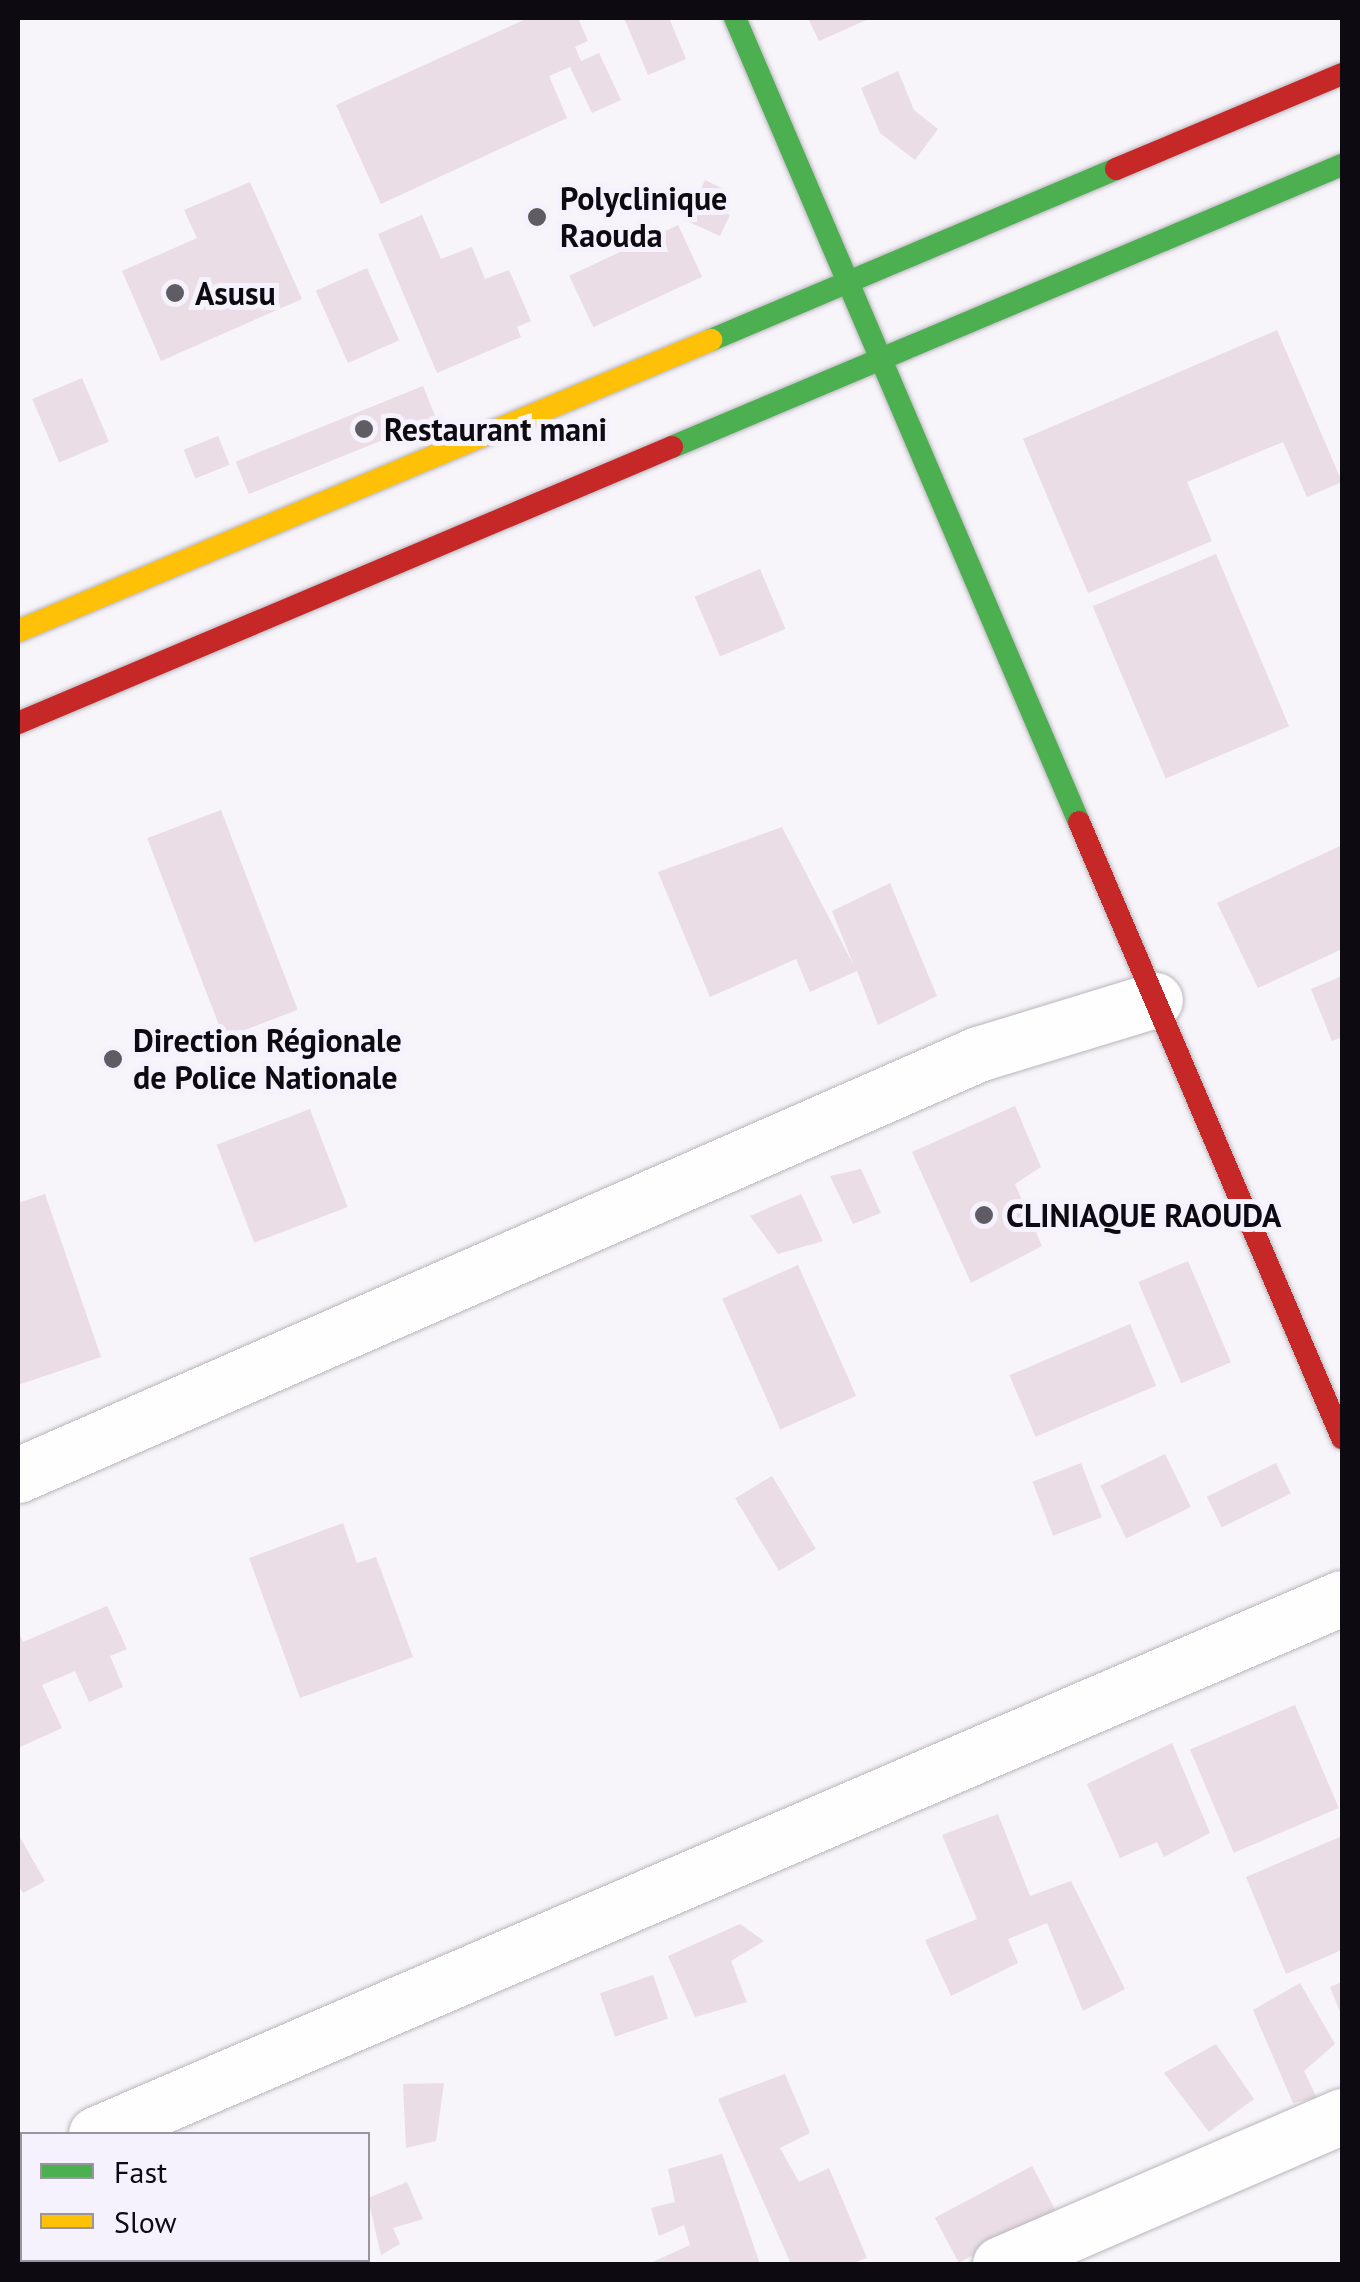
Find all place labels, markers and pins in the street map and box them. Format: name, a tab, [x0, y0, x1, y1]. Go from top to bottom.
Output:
place label: Polyclinique Raouda	[560, 180, 727, 255]
marker: Polyclinique Raouda	[524, 204, 550, 230]
place label: Asusu	[195, 274, 276, 312]
marker: Asusu	[164, 282, 186, 304]
place label: Restaurant mani	[384, 410, 607, 448]
marker: Restaurant mani	[353, 418, 375, 440]
place label: Direction Régionale de Police Nationale	[133, 1022, 402, 1097]
marker: Direction Régionale de Police Nationale	[102, 1048, 124, 1070]
place label: CLINIAQUE RAOUDA	[1006, 1196, 1281, 1234]
marker: CLINIAQUE RAOUDA	[971, 1202, 997, 1228]

